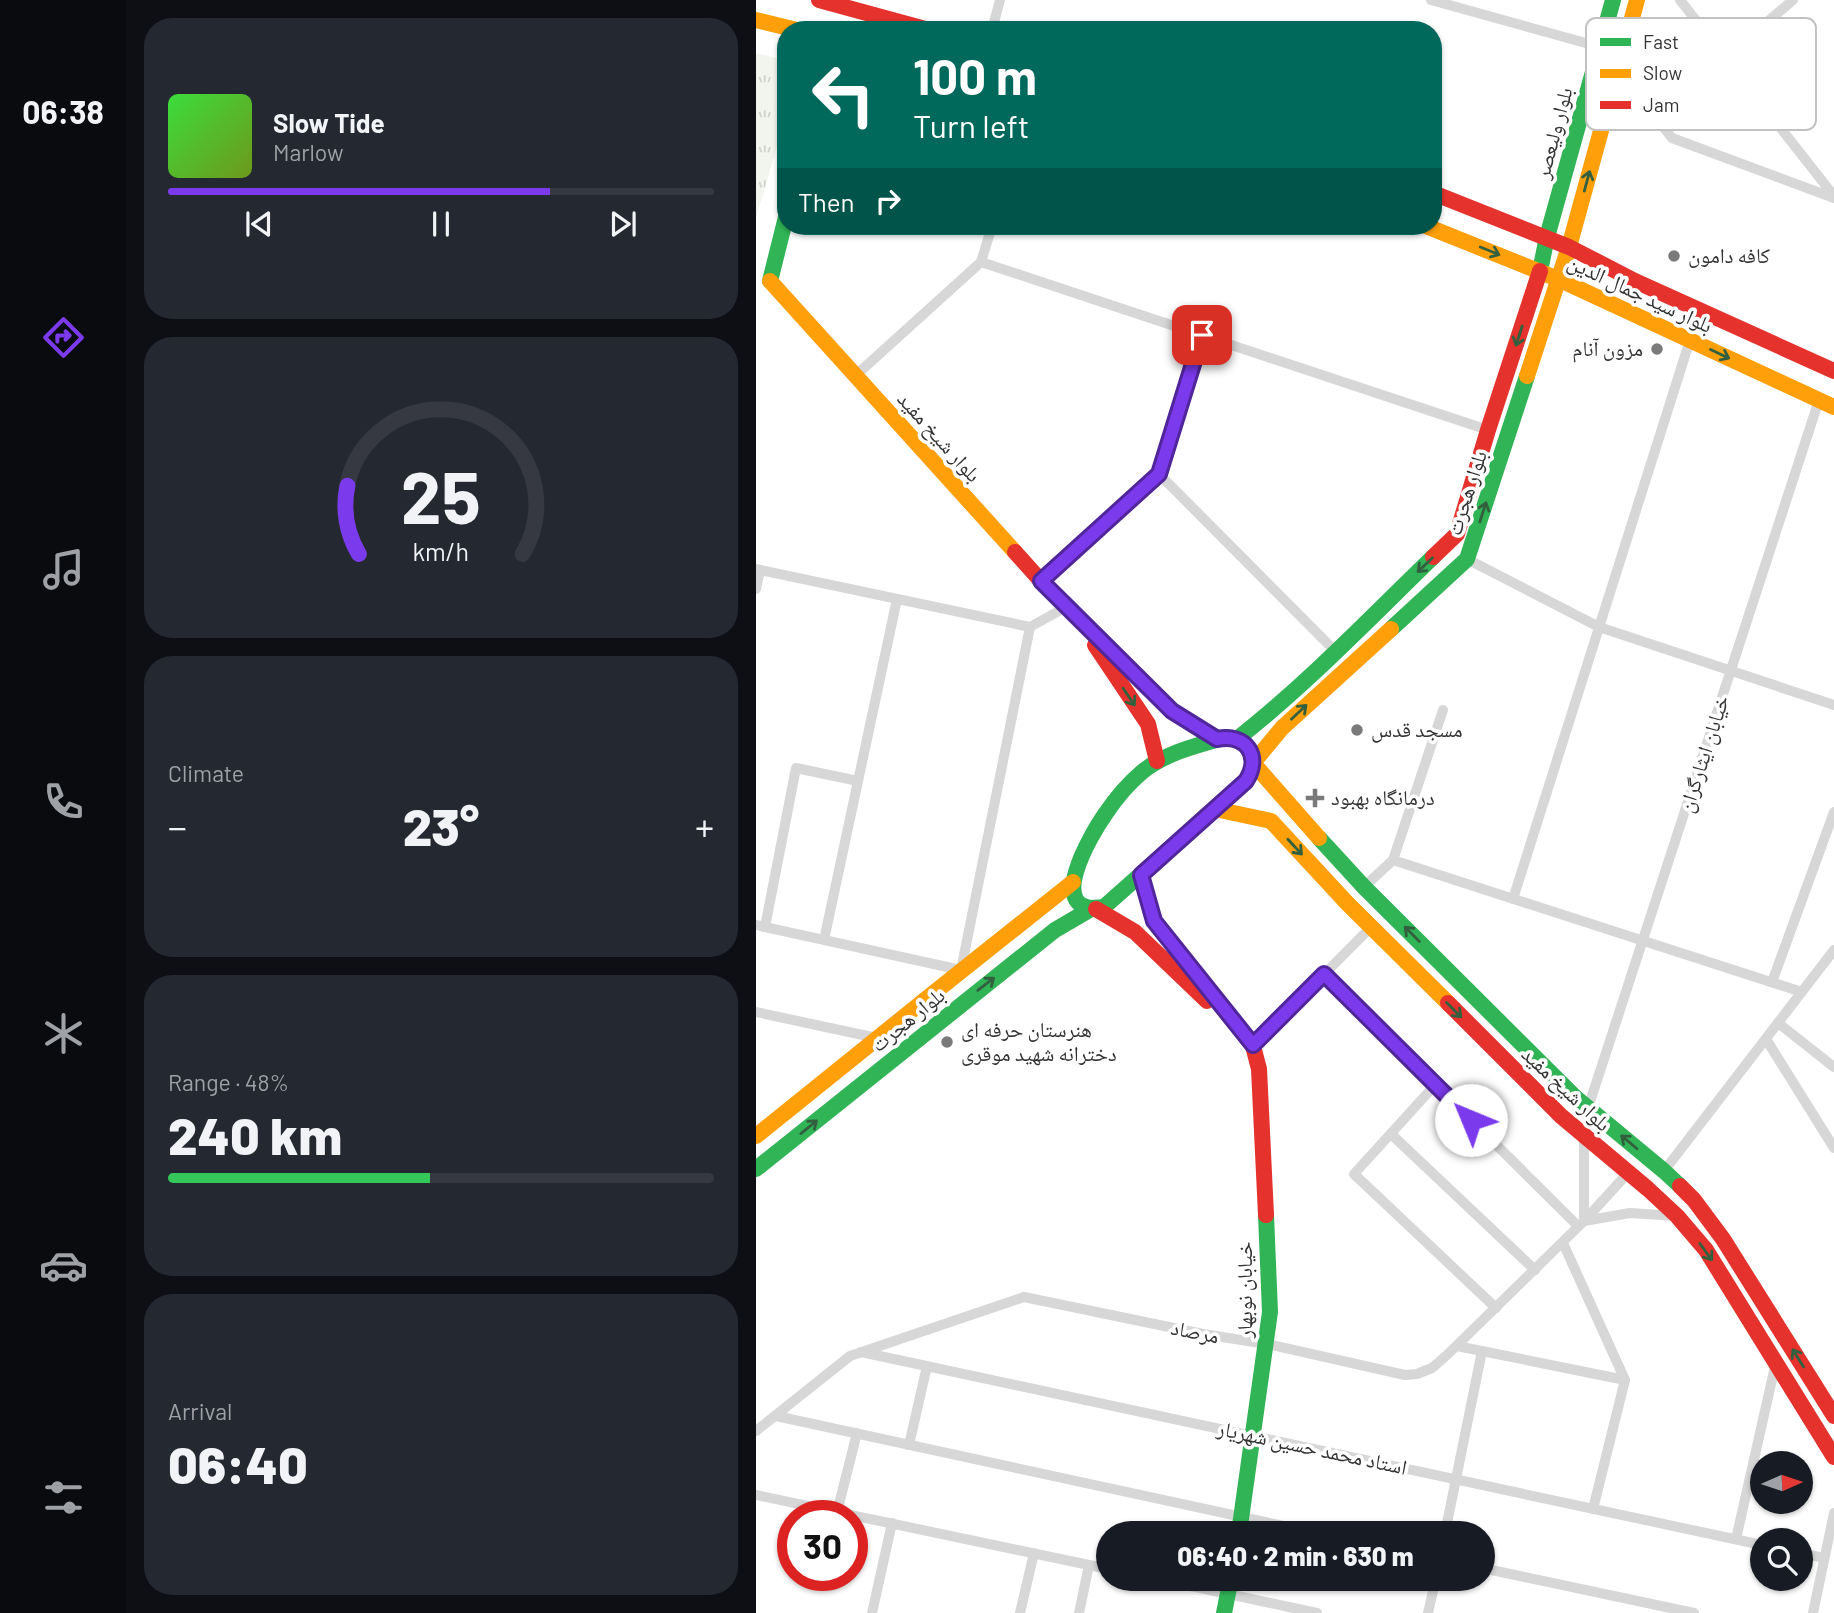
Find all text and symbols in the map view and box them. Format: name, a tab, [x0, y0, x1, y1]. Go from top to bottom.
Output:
legend	[1586, 18, 1816, 130]
text: Fast	[1643, 30, 1679, 53]
text: 100 m	[913, 46, 1037, 105]
icon: left	[798, 49, 889, 140]
text: Slow	[1643, 61, 1682, 84]
street label: بلوار ولیعصر	[1528, 84, 1577, 182]
text: 06:38	[22, 92, 104, 130]
text: Jam	[1643, 93, 1679, 116]
text: Turn left	[913, 106, 1030, 144]
text: Slow Tide	[273, 107, 385, 138]
text: Marlow	[273, 138, 344, 166]
one-way arrow	[1581, 170, 1594, 193]
icon: right	[869, 182, 907, 220]
text: Then	[798, 186, 855, 217]
icon: previous	[240, 205, 278, 243]
icon: pause	[422, 205, 460, 243]
icon: next	[604, 205, 642, 243]
place label: کافه دامون	[1688, 242, 1770, 268]
one-way arrow	[1478, 246, 1500, 259]
street label: بلوار سید جمال الدین	[1564, 248, 1717, 339]
marker: کافه دامون	[1666, 248, 1682, 264]
pin	[1172, 305, 1232, 365]
icon: directions	[39, 313, 88, 362]
icon: arrive	[1183, 316, 1221, 354]
one-way arrow	[1511, 325, 1524, 347]
place label: مزون آنام	[1572, 335, 1643, 363]
marker: مزون آنام	[1649, 341, 1665, 357]
one-way arrow	[1709, 348, 1730, 361]
street label: بلوار شیخ مفید	[892, 386, 987, 488]
street label: بلوار هجرت	[1440, 447, 1492, 538]
text: 25	[401, 451, 481, 539]
one-way arrow	[1477, 502, 1490, 524]
text: km/h	[413, 535, 469, 565]
icon: music	[39, 545, 88, 594]
one-way arrow	[1417, 557, 1434, 574]
one-way arrow	[1122, 687, 1137, 706]
street label: خیابان ایثارگران	[1672, 692, 1734, 815]
one-way arrow	[1290, 704, 1307, 721]
place label: مسجد قدس	[1371, 716, 1463, 743]
marker: مسجد قدس	[1349, 722, 1365, 738]
text: Climate	[168, 759, 244, 787]
icon: phone	[39, 777, 88, 826]
place label: درمانگاه بهبود	[1331, 784, 1435, 810]
marker: درمانگاه بهبود	[1305, 788, 1325, 808]
text: 23°	[403, 794, 479, 856]
text: −	[168, 803, 187, 849]
text: +	[695, 803, 714, 849]
one-way arrow	[1287, 838, 1304, 855]
one-way arrow	[1404, 926, 1421, 943]
one-way arrow	[977, 976, 995, 992]
street label: بلوار هجرت	[865, 982, 949, 1057]
one-way arrow	[1446, 1001, 1463, 1018]
icon: climate	[39, 1009, 88, 1058]
place label: هنرستان حرفه ای دخترانه شهید موقری	[961, 1016, 1117, 1066]
marker: هنرستان حرفه ای دخترانه شهید موقری	[939, 1034, 955, 1050]
street label: بلوار شیخ مفید	[1516, 1040, 1617, 1137]
text: Range · 48%	[168, 1068, 289, 1096]
position arrow	[1434, 1083, 1508, 1157]
text: 240 km	[168, 1103, 342, 1165]
one-way arrow	[800, 1119, 818, 1135]
one-way arrow	[1620, 1134, 1638, 1150]
icon: car	[39, 1241, 88, 1290]
street label: خیابان نوبهار	[1231, 1242, 1257, 1339]
one-way arrow	[1699, 1242, 1713, 1261]
street label: مرصاد	[1169, 1314, 1222, 1347]
one-way arrow	[1790, 1349, 1804, 1369]
text: Arrival	[168, 1397, 232, 1425]
street label: استاد محمد حسین شهریار	[1214, 1414, 1409, 1481]
text: 06:40	[168, 1432, 308, 1494]
north arrow	[1750, 1451, 1813, 1514]
map controls	[1750, 1451, 1813, 1591]
icon: filters	[39, 1473, 88, 1522]
speed limit sign: 30	[777, 1500, 868, 1591]
button: search	[1750, 1528, 1813, 1591]
text: 06:40 · 2 min · 630 m	[1177, 1540, 1414, 1571]

